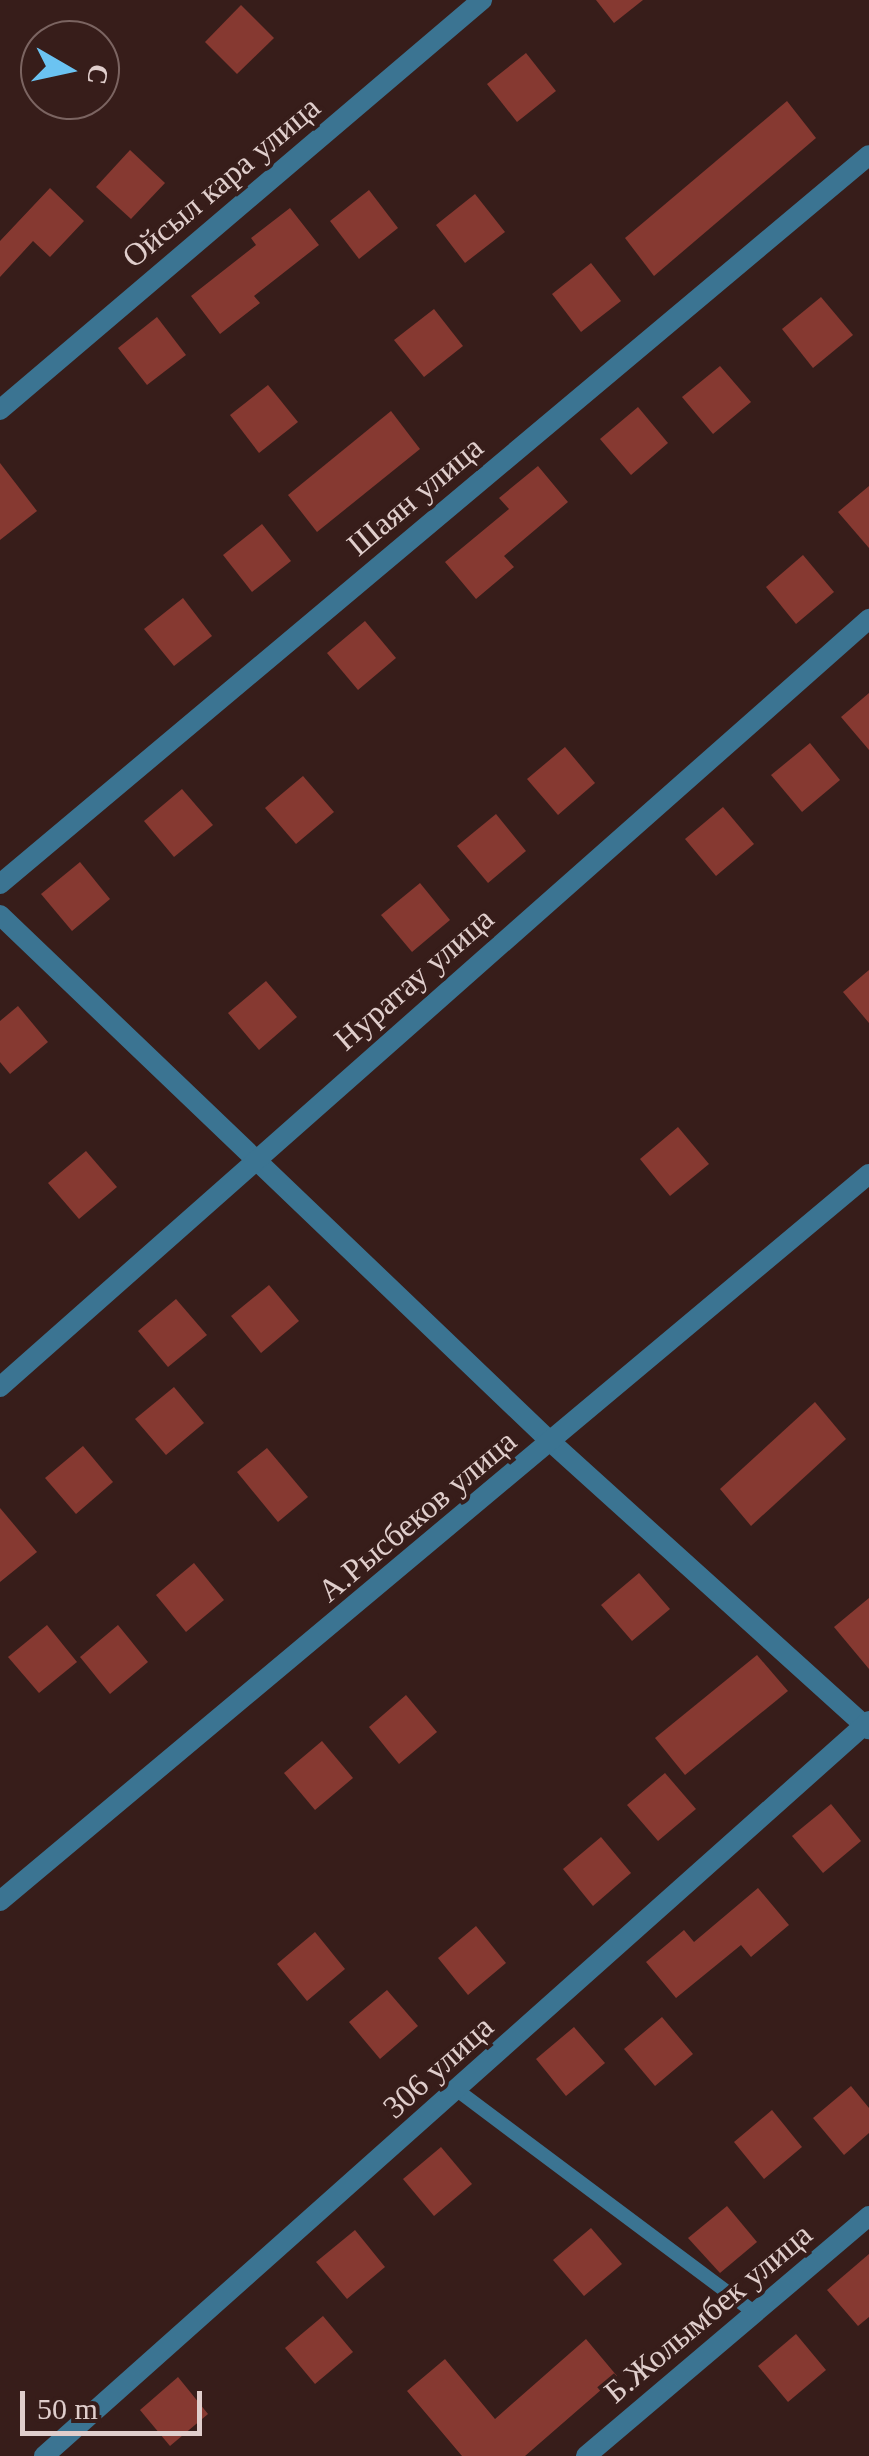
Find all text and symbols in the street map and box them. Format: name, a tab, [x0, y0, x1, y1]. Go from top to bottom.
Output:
north arrow	[20, 20, 120, 120]
text: С	[81, 62, 115, 87]
street label: Ойсыл кара улица	[114, 88, 328, 276]
street label: Шаян улица	[339, 428, 491, 564]
street label: Нуратау улица	[327, 899, 501, 1059]
street label: А.Рысбеков улица	[310, 1422, 524, 1610]
street label: 306 улица	[375, 2008, 501, 2126]
street label: Б.Жолымбек улица	[596, 2215, 820, 2411]
scale bar	[25, 2371, 208, 2433]
text: 50 m	[37, 2392, 98, 2425]

